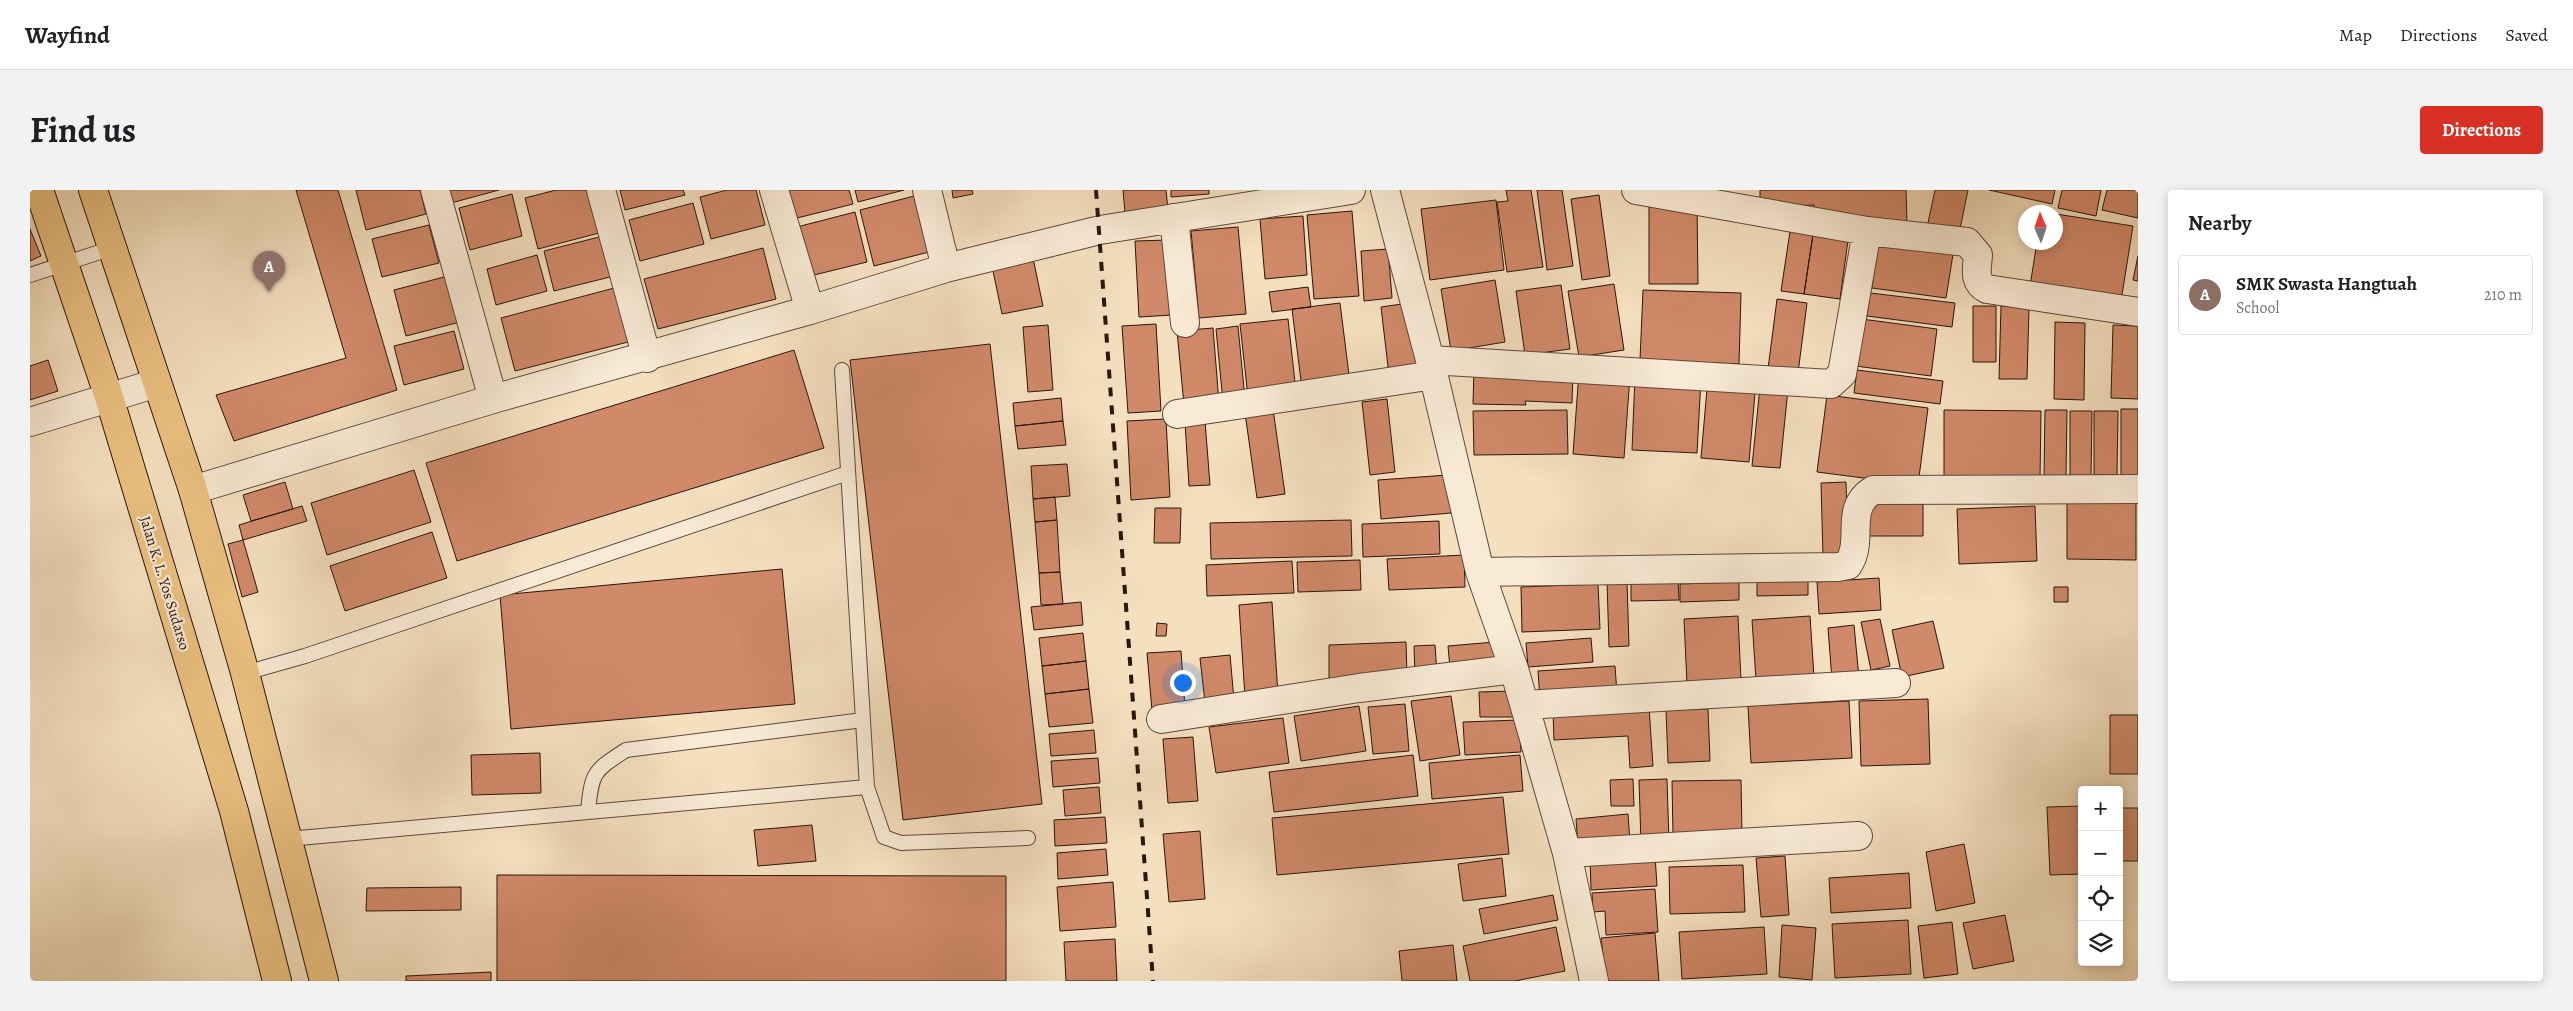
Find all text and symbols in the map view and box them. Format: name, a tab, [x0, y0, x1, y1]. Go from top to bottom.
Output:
text: Wayfind	[25, 19, 110, 51]
text: Map	[2339, 23, 2372, 47]
text: Directions	[2400, 23, 2477, 47]
text: Saved	[2505, 23, 2548, 47]
text: Find us	[30, 106, 136, 154]
button: Directions	[2420, 106, 2543, 154]
north arrow	[2018, 205, 2063, 250]
text: Nearby	[2188, 209, 2251, 237]
pin: A	[253, 251, 285, 292]
text: SMK Swasta Hangtuah	[2236, 271, 2417, 297]
text: A	[2200, 284, 2210, 306]
text: 210 m	[2484, 284, 2522, 306]
text: School	[2236, 297, 2279, 319]
street label: Jalan K. L. Yos Sudarso	[135, 514, 195, 652]
your location	[1170, 670, 1196, 696]
map controls	[2078, 786, 2123, 966]
button: +	[2078, 786, 2123, 831]
button: −	[2078, 831, 2123, 876]
button: locate	[2078, 876, 2123, 921]
button: layers	[2078, 921, 2123, 966]

